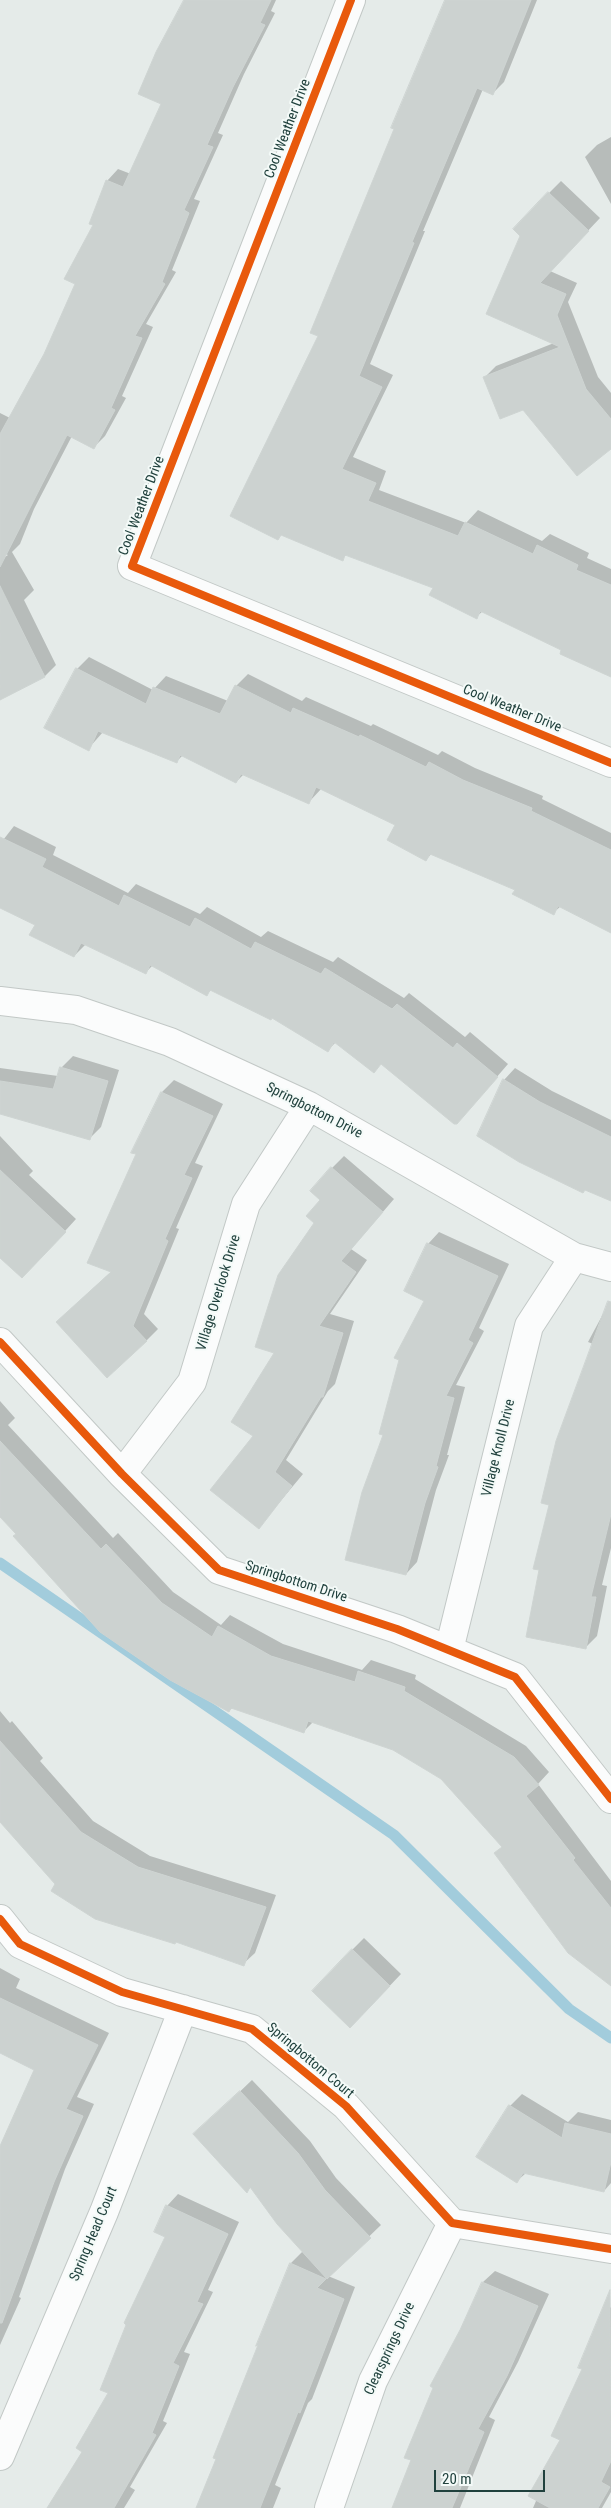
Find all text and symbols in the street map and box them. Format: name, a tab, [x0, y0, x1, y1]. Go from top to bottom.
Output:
street label: Cool Weather Drive	[261, 77, 315, 181]
street label: Cool Weather Drive	[115, 454, 169, 558]
street label: Cool Weather Drive	[460, 682, 564, 736]
street label: Springbottom Drive	[263, 1079, 365, 1143]
street label: Village Overlook Drive	[193, 1233, 245, 1353]
street label: Village Knoll Drive	[479, 1398, 519, 1498]
street label: Springbottom Drive	[243, 1558, 349, 1606]
street label: Springbottom Court	[263, 2020, 357, 2102]
street label: Spring Head Court	[67, 2184, 121, 2284]
street label: Clearsprings Drive	[361, 2300, 419, 2398]
scale bar	[436, 2460, 547, 2492]
text: 20 m	[442, 2470, 472, 2488]

